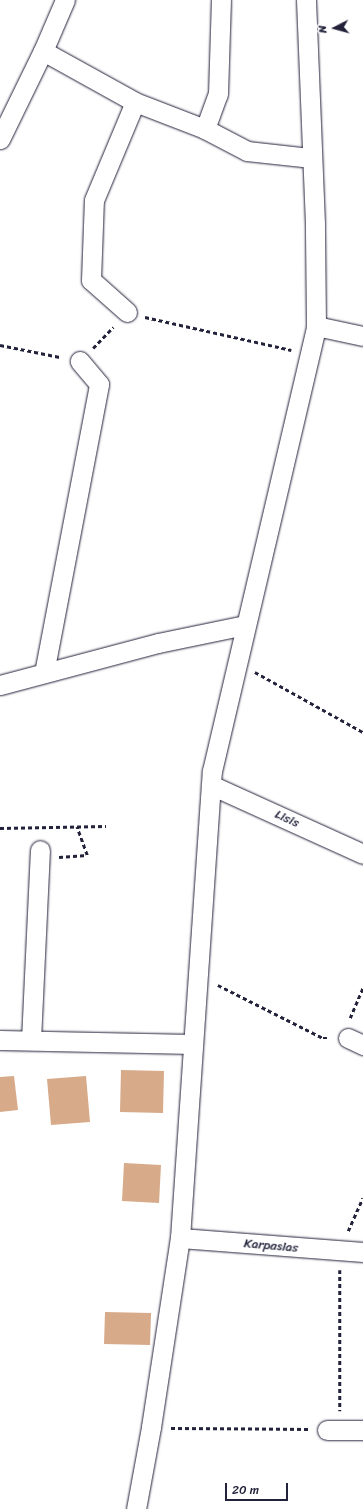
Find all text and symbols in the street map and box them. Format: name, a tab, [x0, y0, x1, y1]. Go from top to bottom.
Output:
north arrow	[315, 8, 355, 48]
text: N	[313, 25, 332, 34]
street label: Lisis	[272, 807, 302, 831]
street label: Karpasias	[243, 1236, 299, 1256]
scale bar	[227, 1475, 290, 1501]
text: 20 m	[232, 1479, 259, 1501]

